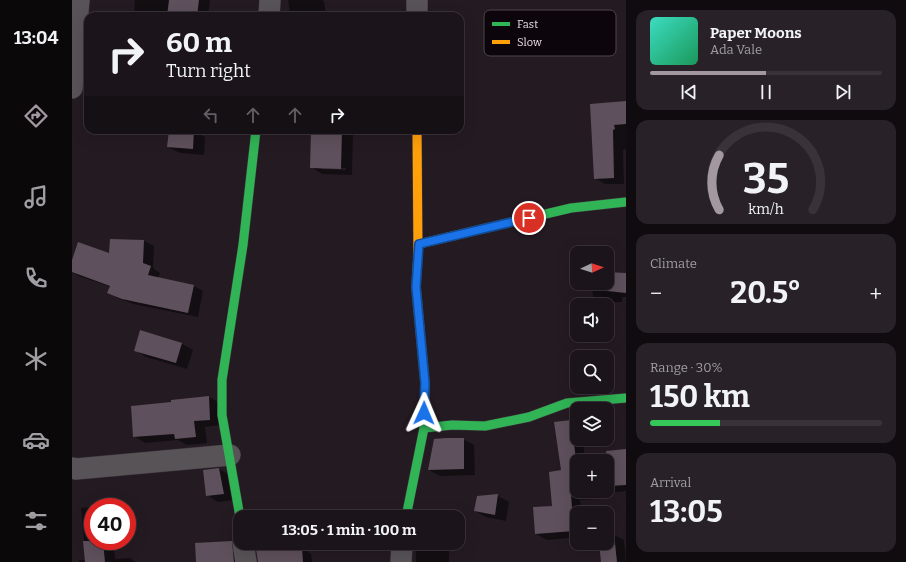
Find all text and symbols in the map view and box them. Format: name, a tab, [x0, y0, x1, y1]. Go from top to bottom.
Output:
legend	[484, 10, 616, 56]
text: Fast	[517, 18, 538, 31]
text: Paper Moons	[710, 24, 802, 42]
text: 60 m	[166, 26, 232, 59]
text: 13:04	[14, 27, 58, 49]
icon: right	[100, 28, 152, 80]
text: Slow	[517, 36, 542, 49]
text: Ada Vale	[710, 42, 762, 57]
text: Turn right	[166, 60, 251, 82]
icon: previous	[678, 81, 700, 103]
icon: pause	[755, 81, 777, 103]
icon: next	[832, 81, 854, 103]
icon: directions	[22, 102, 50, 130]
icon: left	[200, 104, 222, 126]
icon: ahead	[242, 104, 264, 126]
icon: ahead	[284, 104, 306, 126]
icon: right	[326, 104, 348, 126]
text: 35	[743, 153, 789, 203]
icon: music	[22, 183, 50, 211]
text: km/h	[748, 200, 784, 217]
pin	[512, 201, 546, 235]
icon: arrive	[518, 207, 540, 229]
north arrow	[570, 246, 614, 290]
map controls	[570, 246, 614, 550]
text: Climate	[650, 256, 697, 271]
icon: phone	[22, 264, 50, 292]
text: 20.5°	[730, 275, 801, 311]
text: −	[650, 280, 662, 307]
text: +	[869, 280, 882, 307]
button: sound	[570, 298, 614, 342]
icon: climate	[22, 345, 50, 373]
button: search	[570, 350, 614, 394]
text: Range · 30%	[650, 360, 723, 375]
text: 150 km	[650, 379, 750, 415]
position arrow	[403, 392, 445, 434]
button: layers	[570, 402, 614, 446]
icon: car	[22, 426, 50, 454]
button: +	[570, 454, 614, 498]
text: Arrival	[650, 475, 691, 490]
text: 13:05	[650, 494, 723, 530]
speed limit sign: 40	[84, 498, 136, 550]
button: −	[570, 506, 614, 550]
icon: filters	[22, 507, 50, 535]
text: 13:05 · 1 min · 100 m	[282, 521, 416, 539]

